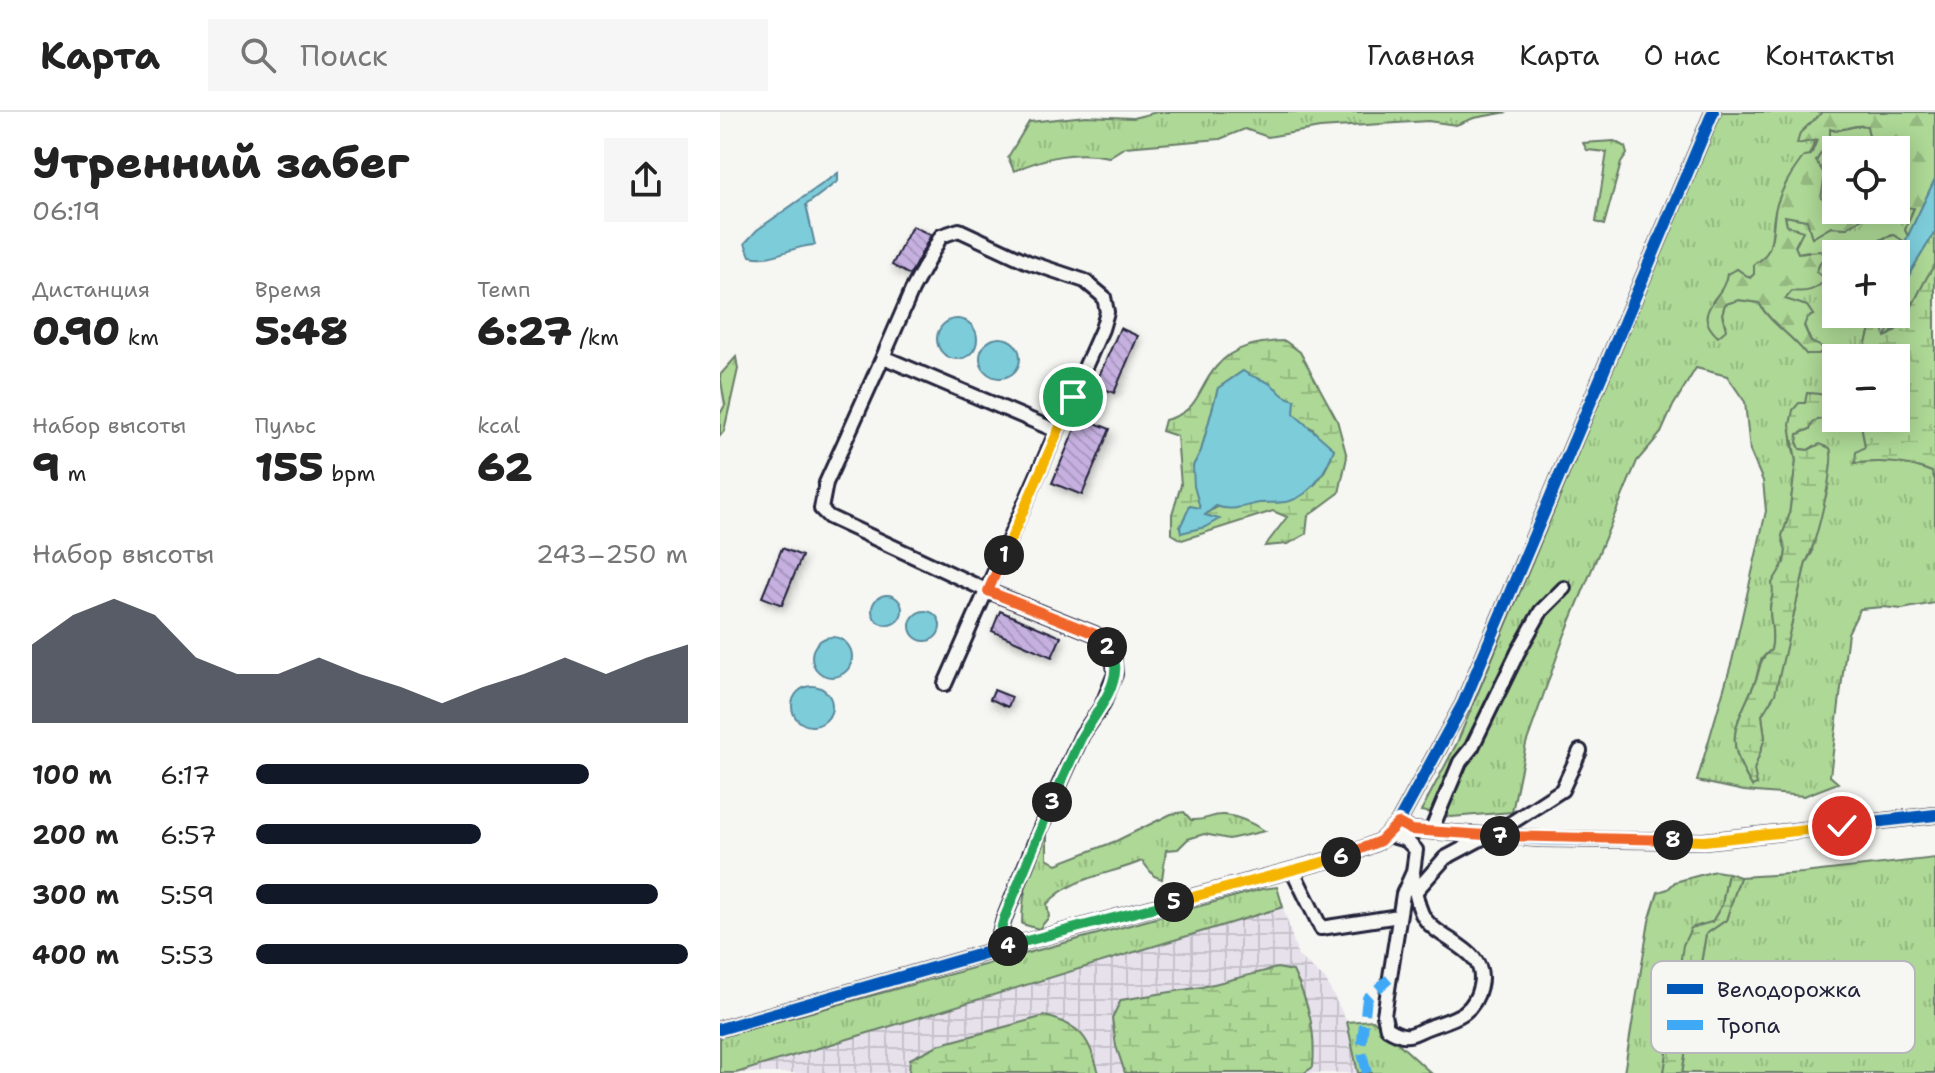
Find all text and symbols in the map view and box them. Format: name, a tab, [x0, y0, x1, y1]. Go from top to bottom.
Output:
search box	[208, 19, 768, 91]
text: Карта	[40, 30, 160, 81]
icon: search	[236, 33, 280, 77]
text: Поиск	[300, 35, 388, 76]
text: Главная	[1367, 36, 1475, 74]
text: Карта	[1519, 36, 1599, 74]
text: О нас	[1643, 36, 1721, 74]
text: Контакты	[1765, 36, 1895, 74]
text: Утренний забег	[32, 133, 410, 192]
map controls	[1822, 136, 1910, 432]
button: locate	[1822, 136, 1910, 224]
button: share	[604, 138, 688, 222]
text: 06:19	[32, 193, 100, 228]
button: +	[1822, 240, 1910, 328]
text: Дистанция	[32, 275, 150, 304]
text: Время	[255, 275, 322, 304]
text: Темп	[477, 275, 531, 304]
text: 0.90	[32, 304, 120, 358]
text: 5:48	[255, 304, 348, 358]
text: 6:27	[477, 304, 572, 358]
text: km	[120, 323, 159, 352]
text: /km	[572, 323, 619, 352]
button: −	[1822, 344, 1910, 432]
pin	[1039, 363, 1107, 431]
icon: arrive	[1051, 375, 1095, 419]
text: Набор высоты	[32, 411, 186, 440]
text: Пульс	[255, 411, 316, 440]
text: kcal	[477, 411, 520, 440]
text: 9	[32, 440, 60, 494]
text: 155	[255, 440, 324, 494]
text: 62	[477, 440, 532, 494]
text: m	[60, 459, 86, 488]
text: bpm	[324, 459, 375, 488]
pin: 1	[984, 535, 1024, 575]
text: Набор высоты	[32, 536, 214, 571]
text: 243–250 m	[536, 536, 688, 571]
text: 1	[999, 540, 1009, 569]
pin: 2	[1087, 627, 1127, 667]
text: 2	[1099, 632, 1115, 661]
text: 100 m	[32, 757, 112, 792]
text: 6:17	[160, 757, 210, 792]
pin: 3	[1032, 782, 1072, 822]
text: 3	[1044, 787, 1060, 816]
pin	[1808, 792, 1876, 860]
icon: check	[1820, 804, 1864, 848]
pin: 7	[1480, 816, 1520, 856]
text: 200 m	[32, 817, 119, 852]
text: 6:57	[160, 817, 217, 852]
pin: 8	[1653, 820, 1693, 860]
text: 7	[1492, 821, 1508, 850]
text: 8	[1665, 825, 1681, 854]
pin: 6	[1321, 837, 1361, 877]
text: 6	[1333, 842, 1349, 871]
text: 300 m	[32, 877, 119, 912]
text: 5:59	[160, 877, 214, 912]
pin: 5	[1154, 882, 1194, 922]
text: 5	[1167, 887, 1181, 916]
pin: 4	[988, 926, 1028, 966]
text: 4	[1000, 931, 1016, 960]
text: 400 m	[32, 937, 119, 972]
text: 5:53	[160, 937, 214, 972]
legend	[1651, 961, 1915, 1053]
text: Велодорожка	[1717, 975, 1861, 1004]
text: Тропа	[1717, 1011, 1781, 1040]

